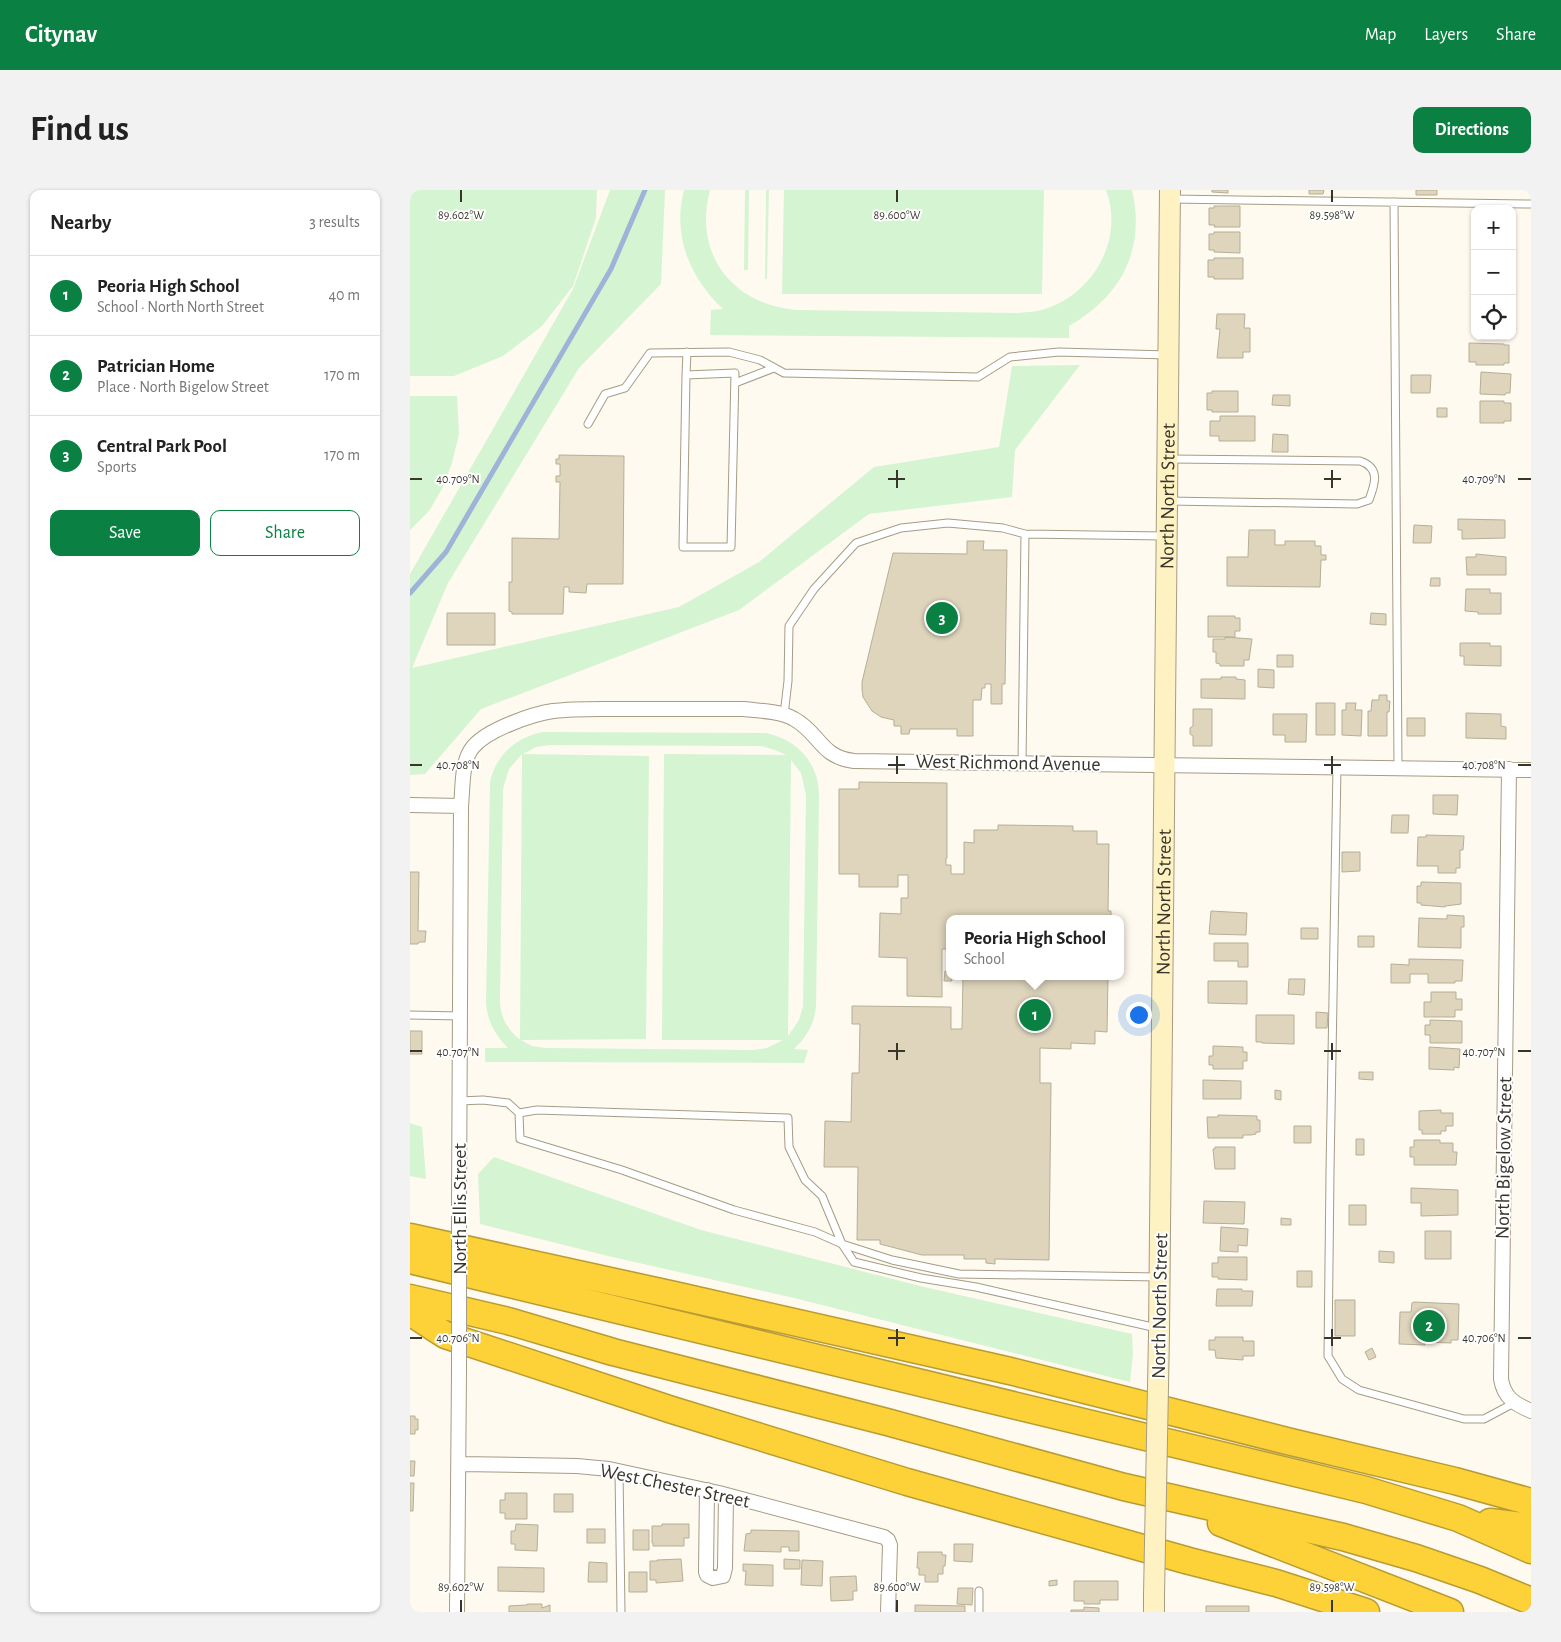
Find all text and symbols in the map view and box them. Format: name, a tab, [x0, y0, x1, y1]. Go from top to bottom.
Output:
text: Citynav	[25, 23, 97, 47]
text: Map	[1365, 26, 1396, 44]
text: Layers	[1424, 26, 1468, 44]
text: Share	[1496, 26, 1536, 44]
button: Directions	[1413, 107, 1531, 153]
text: Find us	[30, 112, 129, 147]
map controls	[1471, 205, 1516, 340]
button: +	[1471, 205, 1516, 250]
text: 89.602°W	[438, 209, 484, 221]
text: 89.600°W	[874, 209, 921, 221]
text: 89.598°W	[1310, 209, 1355, 221]
text: Nearby	[50, 212, 111, 233]
text: 3 results	[309, 214, 360, 230]
button: −	[1471, 250, 1516, 295]
text: Peoria High School	[97, 277, 240, 296]
text: 1	[63, 287, 69, 303]
text: 40 m	[328, 287, 360, 303]
button: locate	[1471, 295, 1516, 340]
text: School · North North Street	[97, 299, 264, 315]
text: Patrician Home	[97, 357, 215, 376]
text: 2	[62, 367, 70, 383]
text: 170 m	[324, 367, 360, 383]
text: Place · North Bigelow Street	[97, 379, 269, 395]
street label: North North Street	[1157, 422, 1179, 569]
text: Central Park Pool	[97, 437, 227, 456]
text: 3	[63, 447, 69, 463]
text: 170 m	[324, 447, 360, 463]
text: Sports	[97, 459, 137, 475]
text: 40.709°N	[436, 473, 480, 485]
text: 40.709°N	[1462, 473, 1506, 485]
button: Save	[50, 510, 200, 556]
button: Share	[210, 510, 360, 556]
pin: 3	[926, 599, 958, 637]
street label: West Richmond Avenue	[915, 751, 1101, 775]
text: 40.708°N	[436, 759, 480, 771]
text: 40.708°N	[1462, 759, 1506, 771]
street label: North North Street	[1153, 828, 1175, 975]
popup	[946, 915, 1124, 980]
text: Peoria High School	[964, 929, 1106, 948]
text: School	[964, 951, 1005, 967]
pin: 1	[1019, 996, 1051, 1034]
your location	[1126, 1002, 1152, 1028]
text: 40.707°N	[437, 1046, 479, 1058]
text: 40.707°N	[1463, 1046, 1505, 1058]
street label: North Bigelow Street	[1493, 1076, 1515, 1239]
street label: North Ellis Street	[450, 1143, 470, 1275]
street label: North North Street	[1149, 1232, 1171, 1379]
pin: 2	[1413, 1307, 1445, 1345]
text: 40.706°N	[436, 1332, 480, 1344]
text: 40.706°N	[1462, 1332, 1506, 1344]
street label: West Chester Street	[598, 1460, 752, 1512]
text: 89.602°W	[438, 1581, 484, 1593]
text: 89.600°W	[874, 1581, 921, 1593]
text: 89.598°W	[1310, 1581, 1355, 1593]

